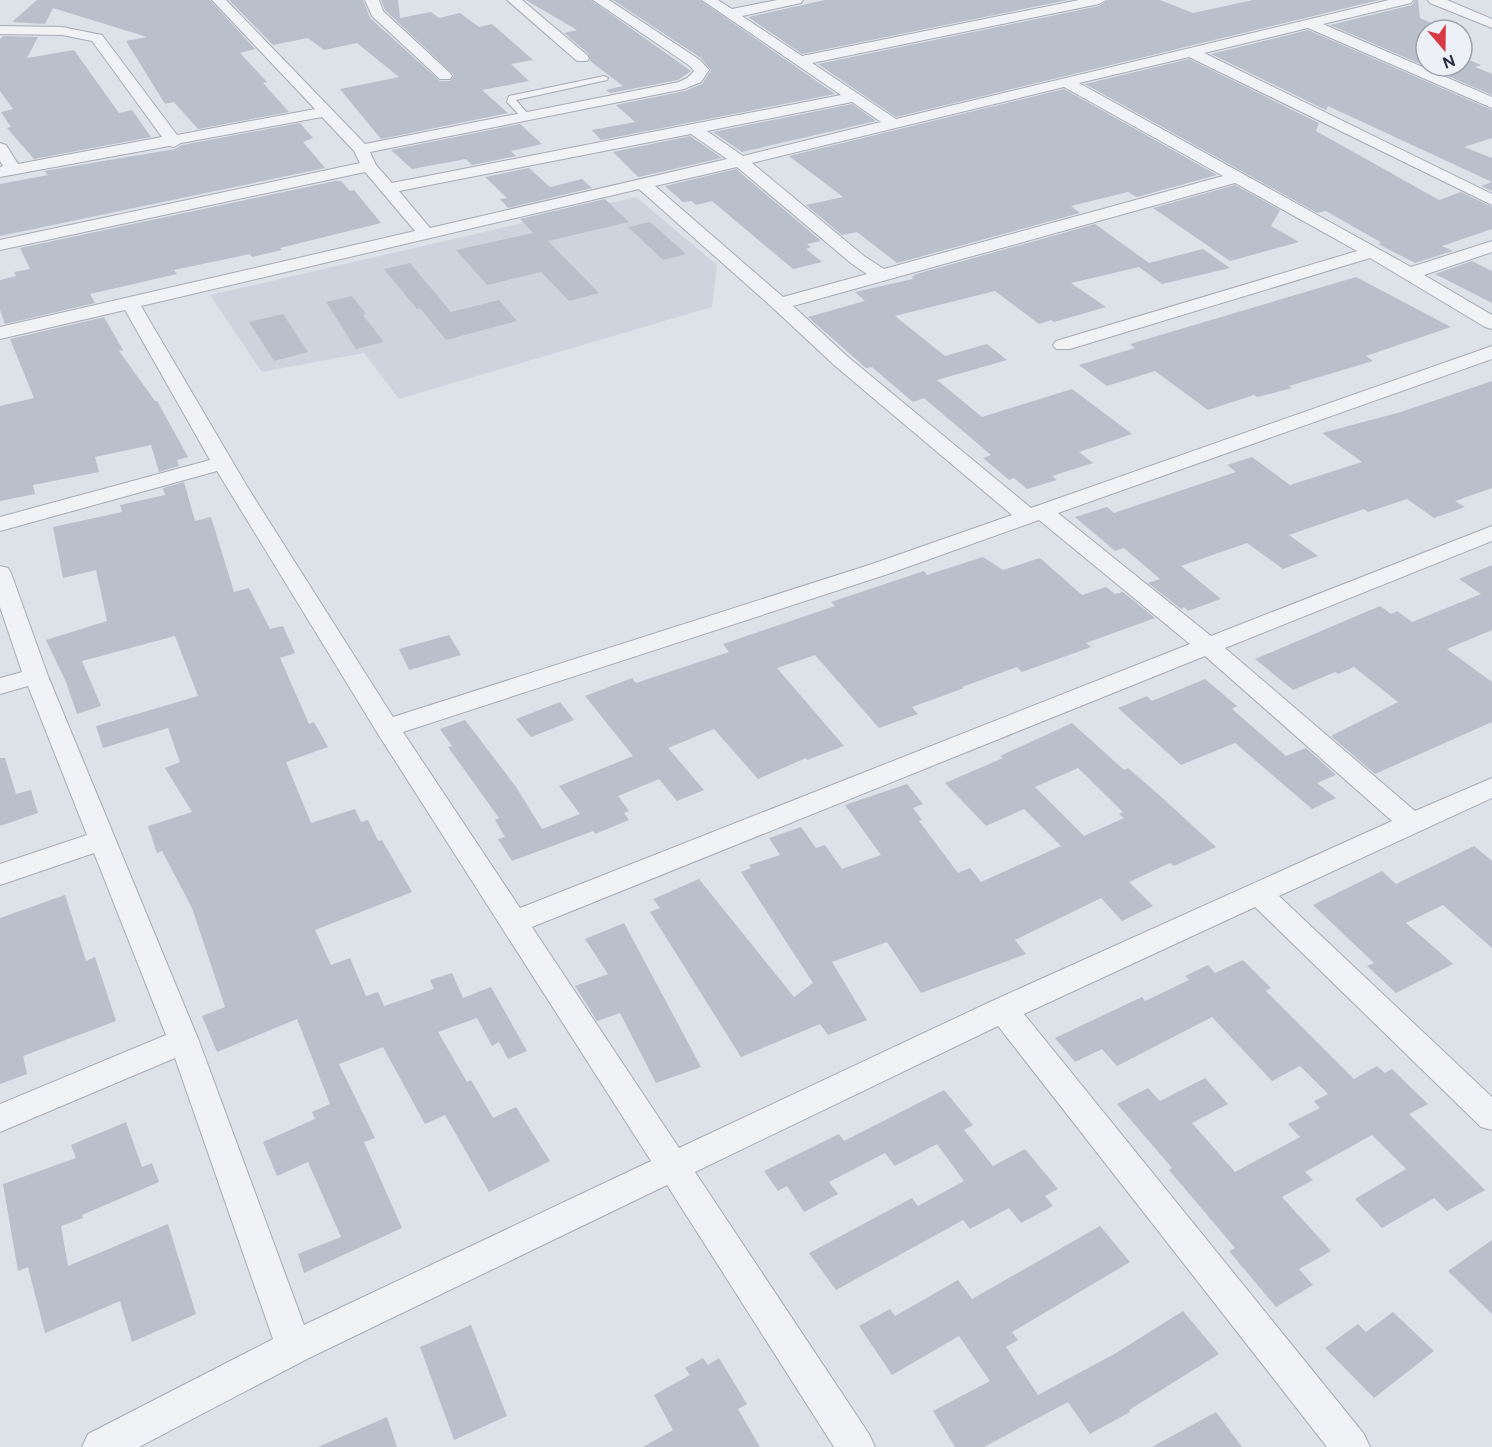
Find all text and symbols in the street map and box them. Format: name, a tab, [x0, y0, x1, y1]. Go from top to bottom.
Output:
north arrow	[1414, 18, 1474, 78]
text: N	[1440, 50, 1458, 73]

